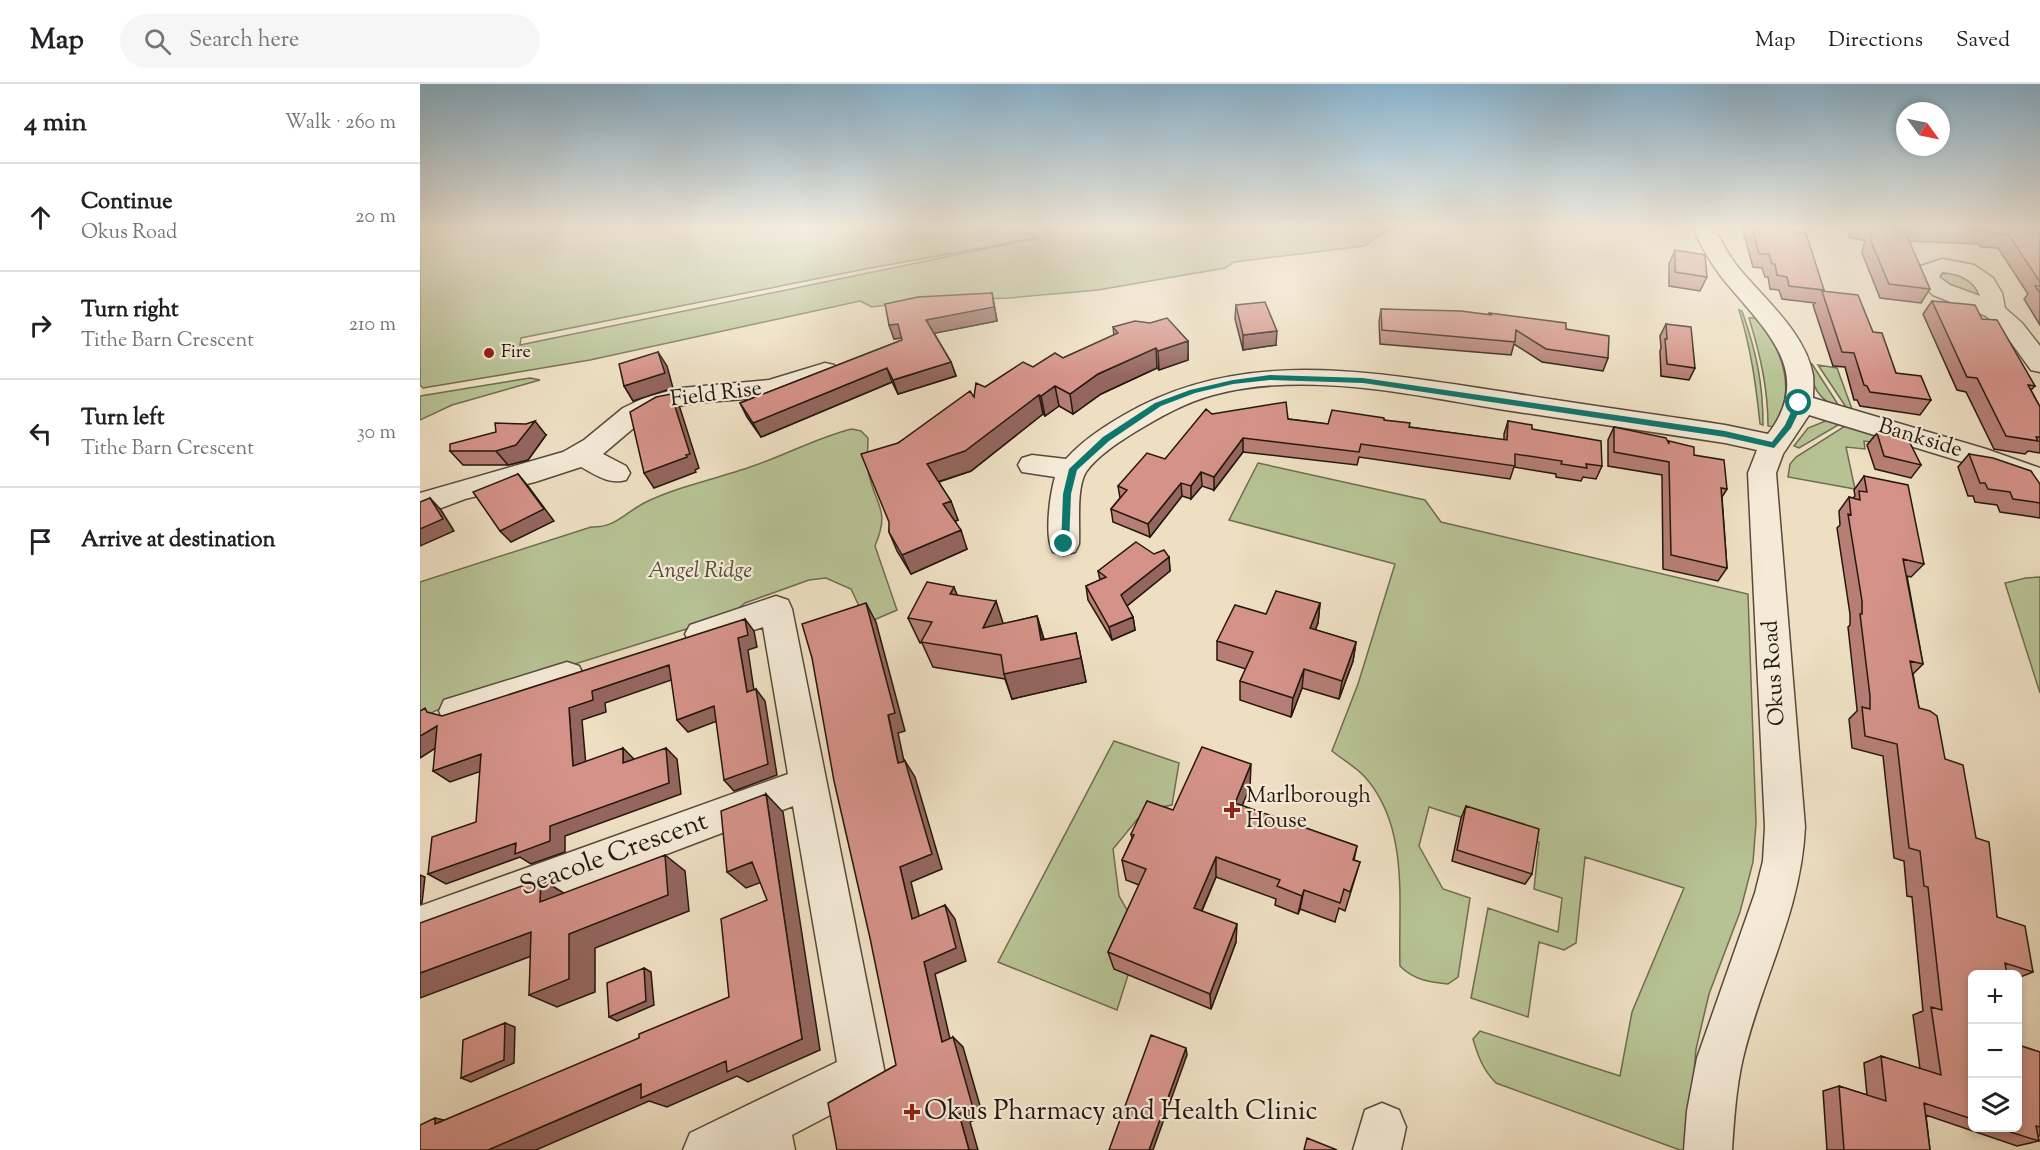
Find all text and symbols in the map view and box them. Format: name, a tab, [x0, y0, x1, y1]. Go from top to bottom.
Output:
search box	[120, 14, 540, 68]
text: Map	[30, 21, 84, 61]
icon: search	[141, 25, 174, 58]
text: Search here	[189, 25, 299, 57]
text: Map	[1755, 26, 1795, 56]
text: Directions	[1828, 26, 1923, 56]
text: Saved	[1956, 26, 2010, 56]
north arrow	[1896, 102, 1950, 156]
text: 4 min	[24, 105, 87, 142]
text: Walk · 260 m	[285, 109, 396, 138]
text: Continue	[81, 187, 172, 219]
icon: ahead	[24, 201, 57, 234]
text: 20 m	[355, 203, 396, 232]
text: Okus Road	[81, 219, 177, 248]
text: Turn right	[81, 295, 178, 327]
icon: right	[24, 309, 57, 342]
text: 210 m	[349, 311, 396, 340]
text: Tithe Barn Crescent	[81, 327, 254, 356]
place label: Fire	[501, 340, 531, 366]
marker: Fire	[482, 346, 496, 360]
street label: Field Rise	[668, 374, 764, 416]
route start	[1785, 389, 1811, 415]
text: Turn left	[81, 403, 164, 435]
street label: Bankside	[1874, 411, 1966, 467]
icon: left	[24, 417, 57, 450]
text: 30 m	[357, 419, 396, 448]
text: Tithe Barn Crescent	[81, 435, 254, 464]
icon: arrive	[24, 525, 57, 558]
text: Arrive at destination	[81, 525, 276, 557]
route end	[1050, 530, 1076, 556]
park label: Angel Ridge	[648, 556, 752, 588]
street label: Okus Road	[1755, 619, 1795, 727]
place label: Marlborough House	[1246, 781, 1371, 838]
marker: Marlborough House	[1223, 801, 1241, 819]
street label: Seacole Crescent	[514, 803, 714, 907]
map controls	[1968, 970, 2022, 1132]
button: +	[1968, 970, 2022, 1024]
button: −	[1968, 1024, 2022, 1078]
button: layers	[1968, 1078, 2022, 1132]
place label: Okus Pharmacy and Health Clinic	[924, 1093, 1318, 1132]
marker: Okus Pharmacy and Health Clinic	[905, 1105, 919, 1119]

